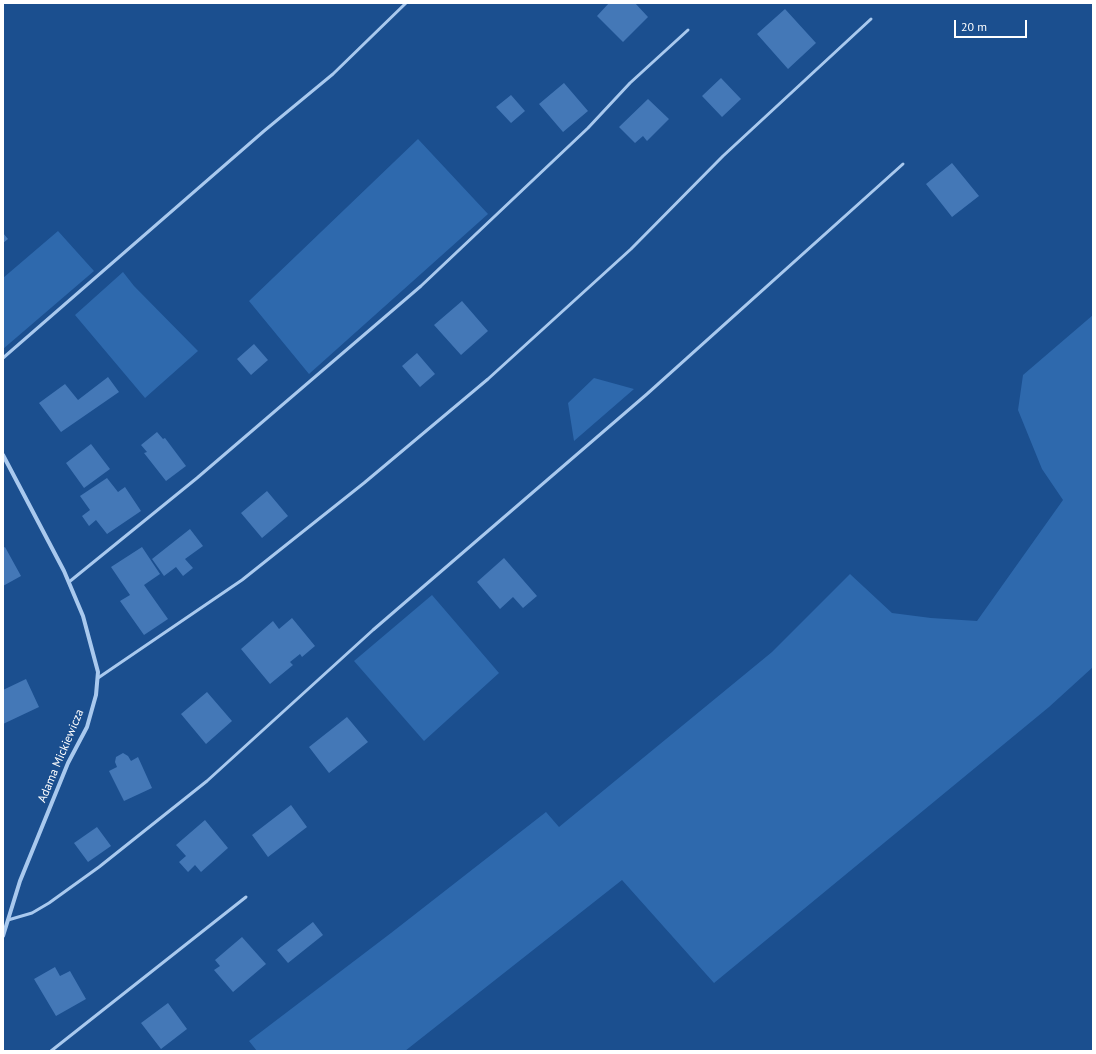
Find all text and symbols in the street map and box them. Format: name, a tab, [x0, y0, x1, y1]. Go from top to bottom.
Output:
scale bar	[956, 12, 1029, 38]
text: 20 m	[961, 19, 987, 34]
street label: Adama Mickiewicza	[35, 707, 87, 805]

